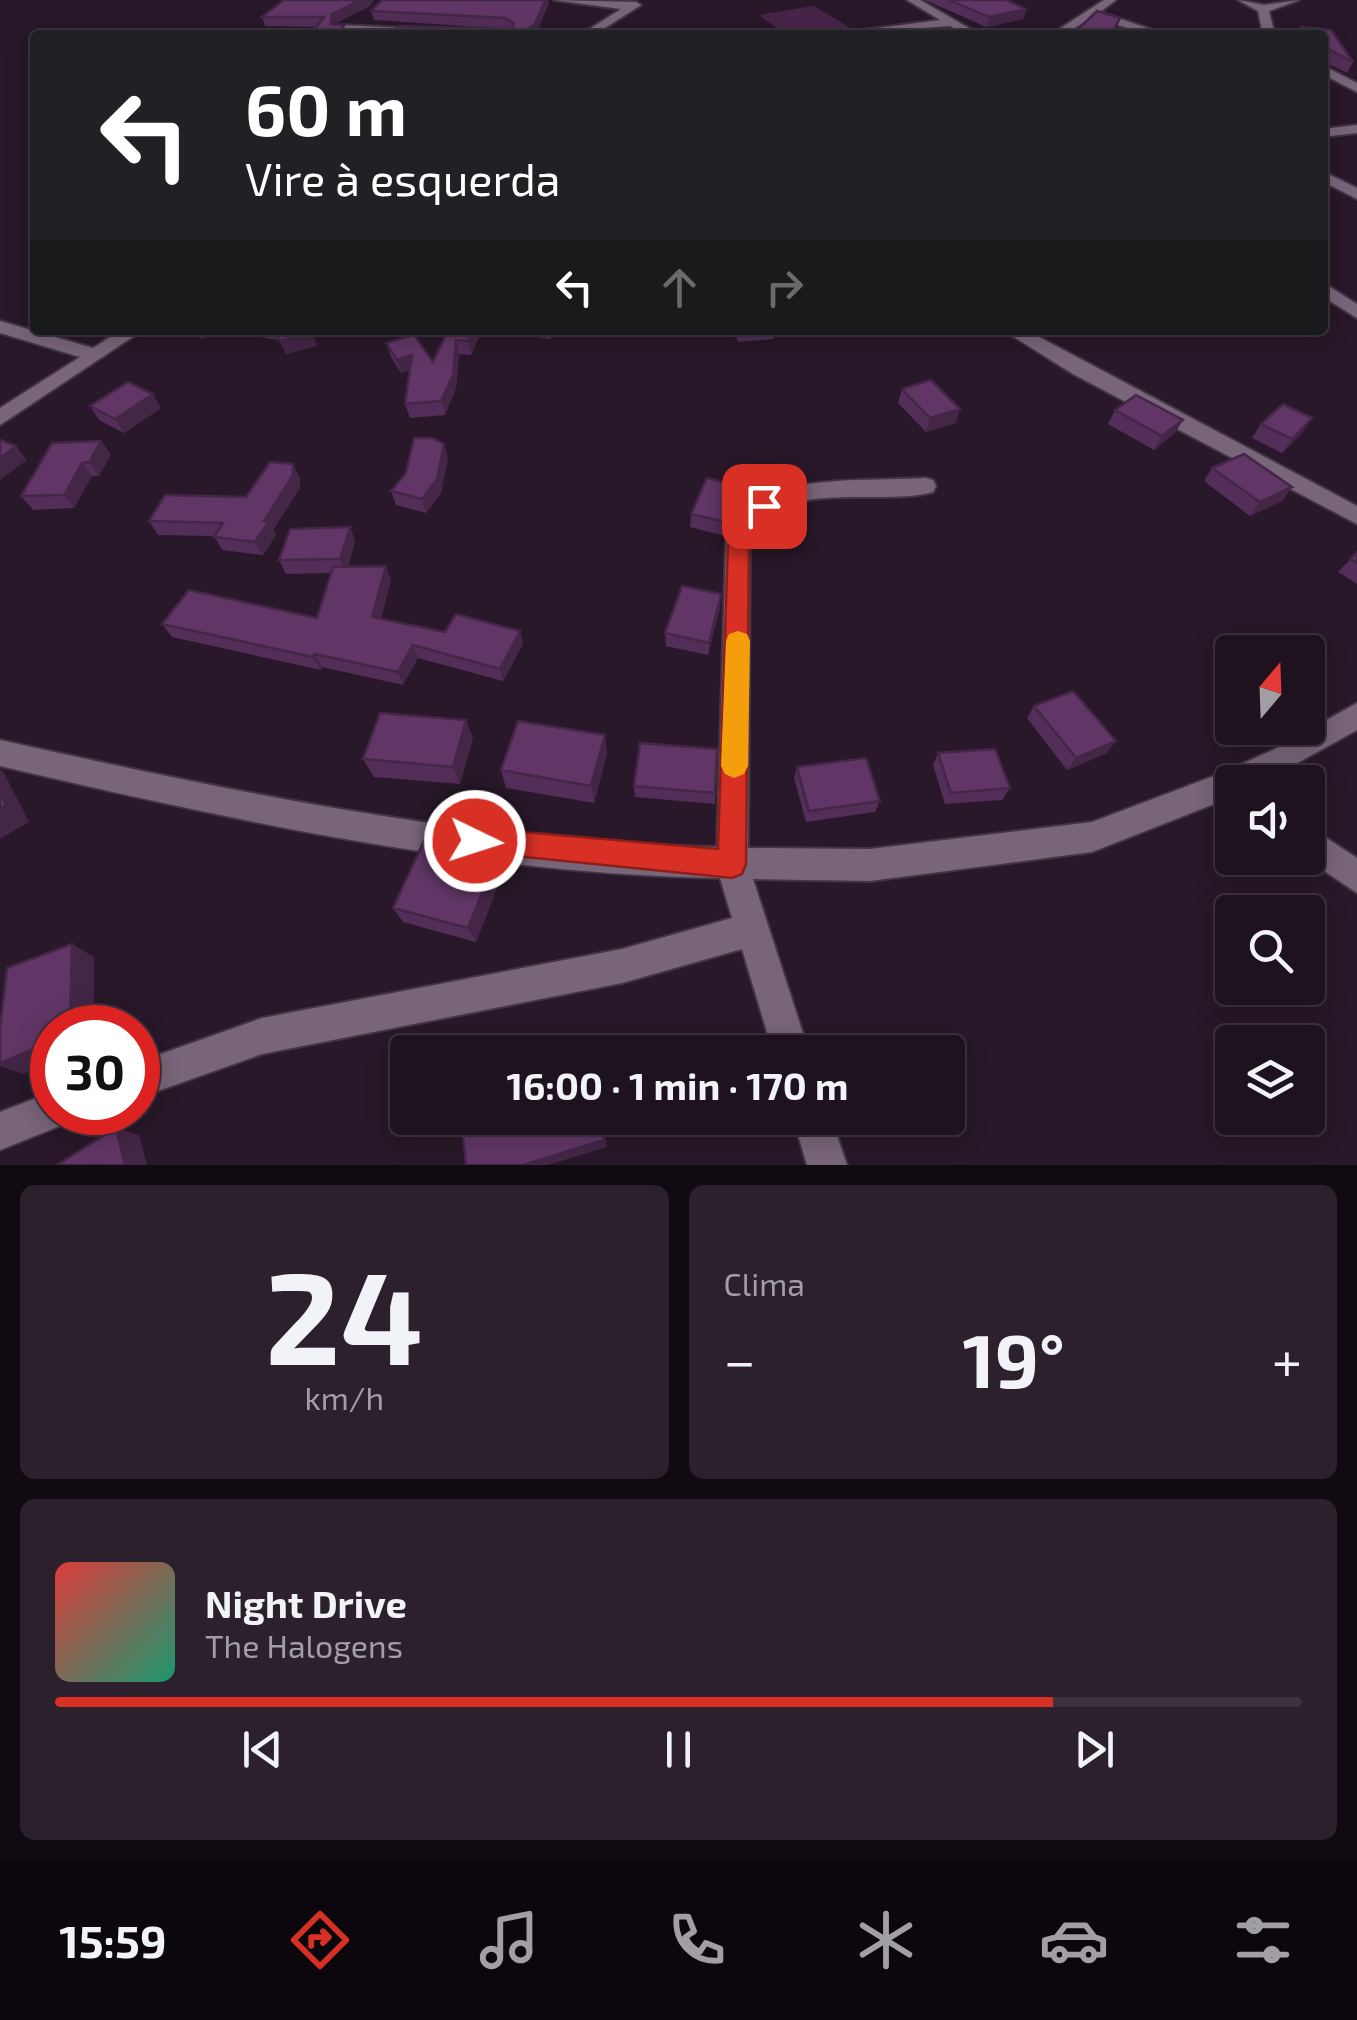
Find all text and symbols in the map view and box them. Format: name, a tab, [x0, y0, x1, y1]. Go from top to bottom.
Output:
text: 60 m	[245, 66, 407, 150]
icon: left	[80, 70, 210, 200]
text: Vire à esquerda	[245, 151, 561, 205]
icon: left	[547, 260, 602, 315]
icon: ahead	[652, 260, 707, 315]
icon: right	[757, 260, 812, 315]
pin	[722, 464, 807, 549]
icon: arrive	[737, 479, 792, 534]
north arrow	[1215, 635, 1325, 745]
map controls	[1215, 635, 1325, 1135]
button: sound	[1215, 765, 1325, 875]
position arrow	[423, 789, 527, 893]
button: search	[1215, 895, 1325, 1005]
speed limit sign: 30	[30, 1005, 160, 1135]
button: layers	[1215, 1025, 1325, 1135]
text: 16:00 · 1 min · 170 m	[506, 1062, 849, 1108]
text: 24	[265, 1235, 423, 1391]
text: Clima	[724, 1264, 805, 1302]
text: 19°	[962, 1313, 1065, 1403]
text: −	[724, 1326, 756, 1392]
text: +	[1272, 1326, 1302, 1392]
text: km/h	[305, 1378, 384, 1416]
text: Night Drive	[205, 1580, 407, 1626]
text: The Halogens	[205, 1626, 403, 1664]
icon: previous	[235, 1722, 290, 1777]
icon: pause	[651, 1722, 706, 1777]
icon: next	[1067, 1722, 1122, 1777]
icon: directions	[285, 1905, 355, 1975]
icon: music	[474, 1905, 544, 1975]
icon: phone	[662, 1905, 732, 1975]
icon: climate	[851, 1905, 921, 1975]
icon: car	[1039, 1905, 1109, 1975]
icon: filters	[1228, 1905, 1298, 1975]
text: 15:59	[59, 1913, 167, 1967]

